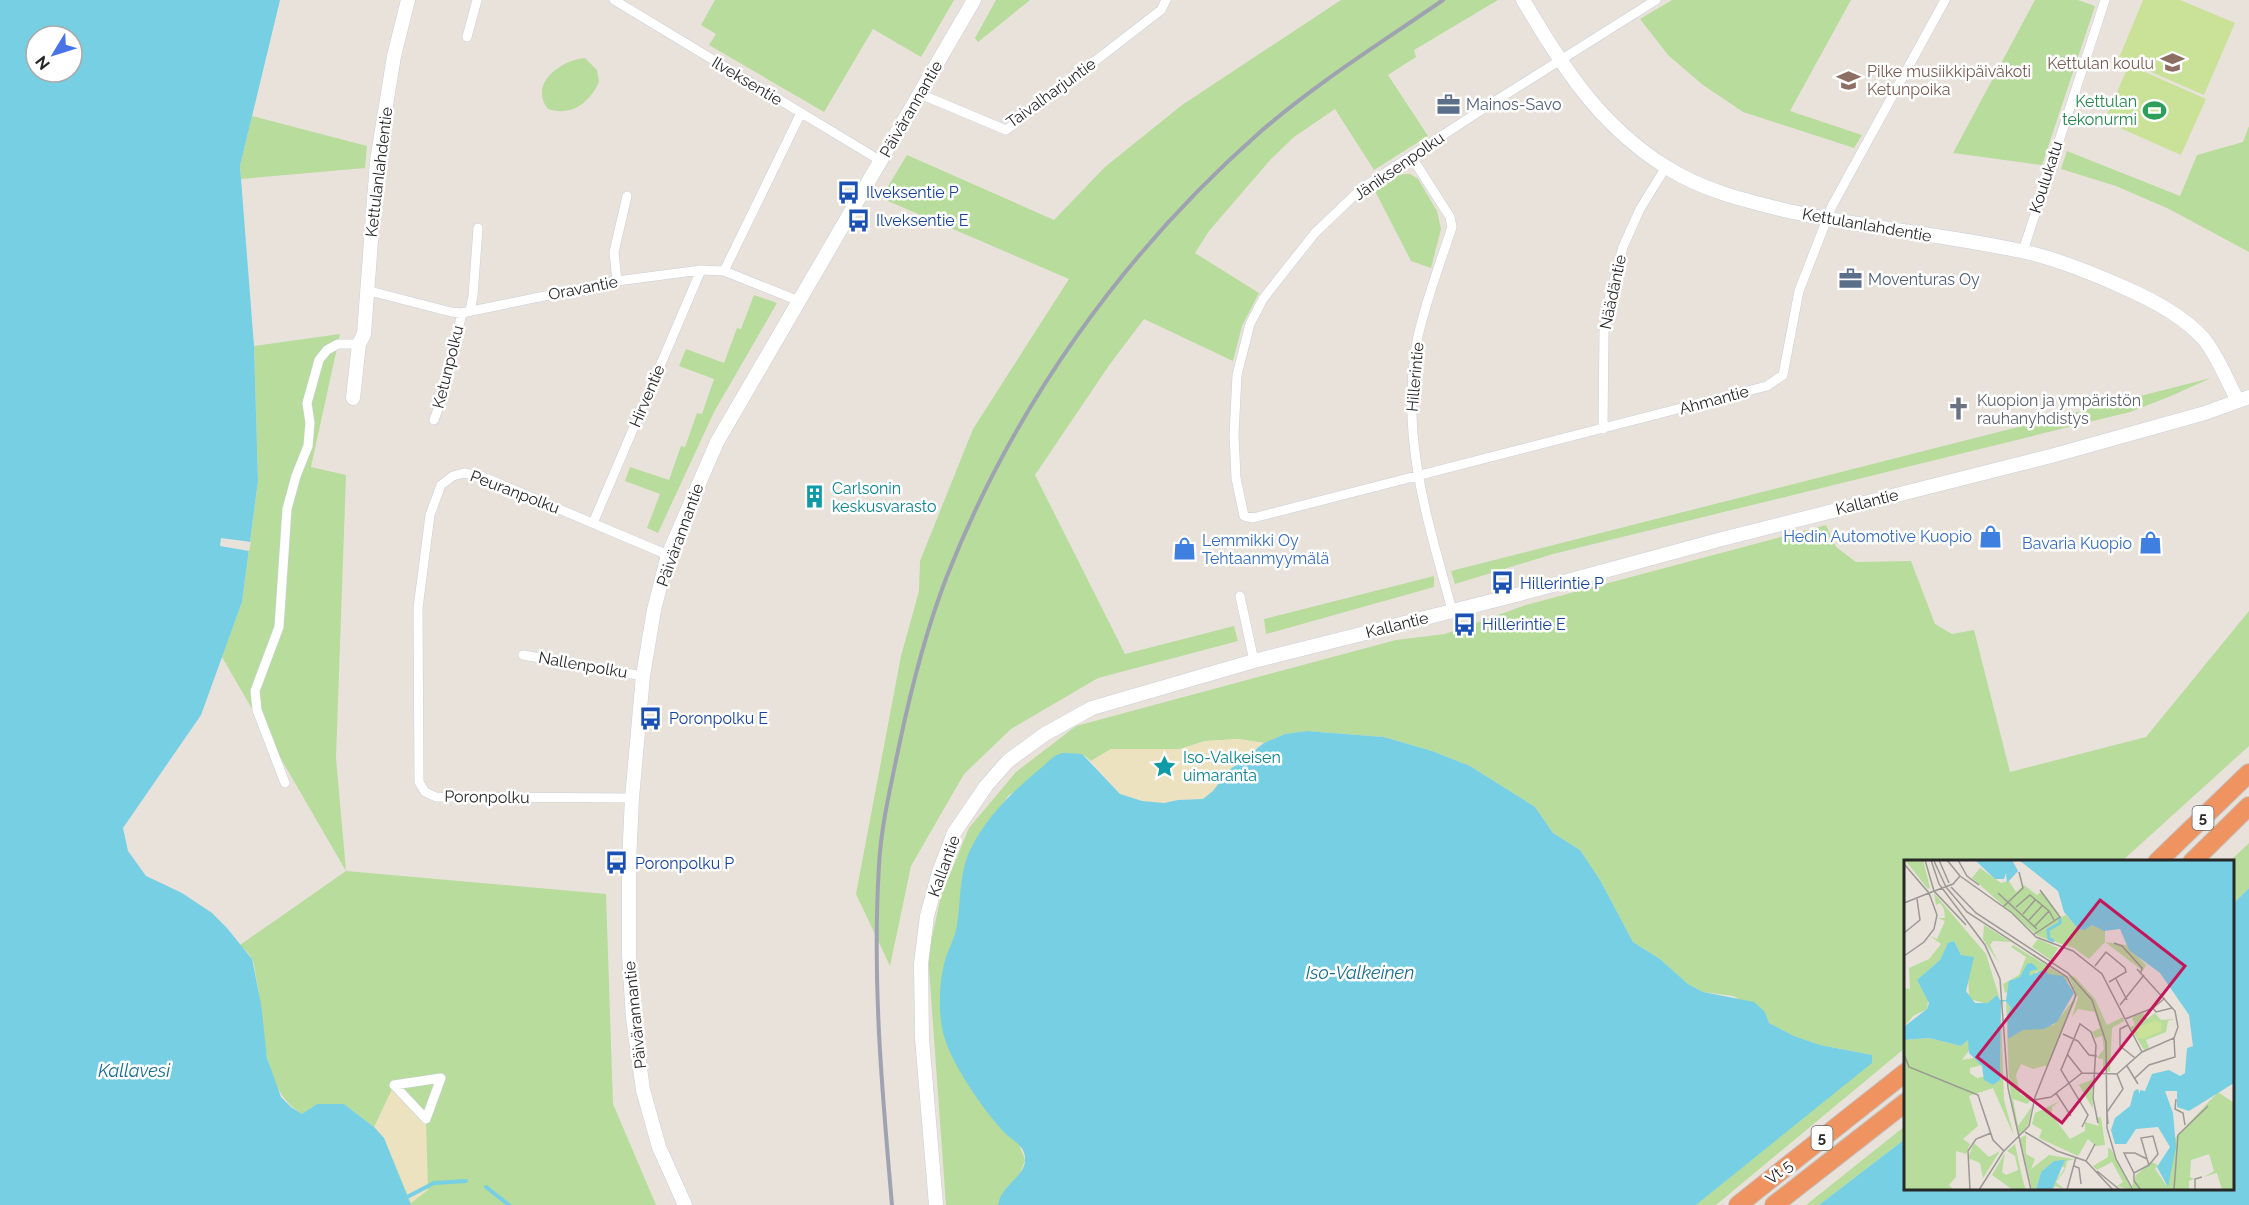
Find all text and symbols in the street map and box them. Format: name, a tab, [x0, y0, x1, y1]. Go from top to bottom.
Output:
north arrow	[24, 24, 84, 84]
school or university icon: Kettulan koulu	[2159, 50, 2185, 76]
text: N	[31, 52, 54, 74]
street label: Ilveksentie	[708, 53, 786, 109]
street label: Taivalharjuntie	[1003, 54, 1099, 132]
place label: Kettulan koulu	[2047, 54, 2154, 73]
street label: Päivärannantie	[876, 57, 946, 161]
place label: Pilke musiikkipäiväkoti Ketunpoika	[1867, 62, 2031, 99]
school or university icon: Pilke musiikkipäiväkoti Ketunpoika	[1836, 67, 1862, 93]
office icon: Mainos-Savo	[1435, 91, 1461, 117]
place label: Kettulan tekonurmi	[2062, 92, 2137, 129]
place label: Mainos-Savo	[1466, 95, 1561, 114]
sports icon: Kettulan tekonurmi	[2142, 97, 2168, 123]
street label: Kettulanlahdentie	[362, 106, 396, 238]
street label: Jäniksenpolku	[1350, 128, 1448, 204]
street label: Koulukatu	[2025, 139, 2067, 215]
bus stop icon: Ilveksentie P	[835, 179, 861, 205]
place label: Ilveksentie P	[866, 183, 959, 202]
street label: Kettulanlahdentie	[1801, 204, 1933, 246]
bus stop icon: Ilveksentie E	[845, 207, 871, 233]
place label: Ilveksentie E	[876, 211, 969, 230]
street label: Näädäntie	[1596, 253, 1630, 331]
office icon: Moventuras Oy	[1837, 266, 1863, 292]
place label: Moventuras Oy	[1868, 270, 1980, 289]
street label: Oravantie	[547, 272, 619, 304]
street label: Ketunpolku	[428, 323, 468, 411]
street label: Hillerintie	[1402, 341, 1428, 413]
street label: Hirventie	[625, 362, 669, 430]
street label: Ahmantie	[1677, 382, 1751, 418]
place label: Kuopion ja ympäristön rauhanyhdistys	[1977, 391, 2141, 428]
church icon: Kuopion ja ympäristön rauhanyhdistys	[1946, 396, 1972, 422]
street label: Peuranpolku	[468, 466, 562, 518]
place label: Carlsonin keskusvarasto	[832, 479, 937, 516]
street label: Päivärannantie	[653, 481, 707, 589]
building icon: Carlsonin keskusvarasto	[801, 484, 827, 510]
street label: Kallantie	[1834, 485, 1900, 519]
shop icon: Hedin Automotive Kuopio	[1977, 523, 2003, 549]
place label: Hedin Automotive Kuopio	[1783, 527, 1972, 546]
shop icon: Bavaria Kuopio	[2137, 530, 2163, 556]
place label: Lemmikki Oy Tehtaanmyymälä	[1202, 531, 1329, 568]
place label: Bavaria Kuopio	[2022, 534, 2132, 553]
shop icon: Lemmikki Oy Tehtaanmyymälä	[1171, 536, 1197, 562]
bus stop icon: Hillerintie P	[1489, 570, 1515, 596]
place label: Hillerintie P	[1520, 574, 1604, 593]
street label: Kallantie	[1364, 608, 1430, 642]
bus stop icon: Hillerintie E	[1451, 611, 1477, 637]
place label: Hillerintie E	[1482, 615, 1566, 634]
street label: Nallenpolku	[537, 648, 629, 682]
bus stop icon: Poronpolku E	[638, 705, 664, 731]
place label: Poronpolku E	[669, 709, 768, 728]
place label: Iso-Valkeisen uimaranta	[1183, 748, 1281, 785]
place icon: Iso-Valkeisen uimaranta	[1152, 753, 1178, 779]
street label: Poronpolku	[444, 787, 530, 807]
road number: 5	[2192, 806, 2214, 830]
street label: Kallantie	[924, 833, 964, 899]
bus stop icon: Poronpolku P	[604, 850, 630, 876]
place label: Poronpolku P	[635, 854, 734, 873]
inset map	[1904, 860, 2234, 1190]
street label: Päivärannantie	[620, 960, 650, 1070]
water label: Iso-Valkeinen	[1306, 962, 1414, 983]
water label: Kallavesi	[98, 1060, 171, 1081]
road number: 5	[1812, 1126, 1832, 1150]
street label: Vt 5	[1762, 1155, 1796, 1188]

